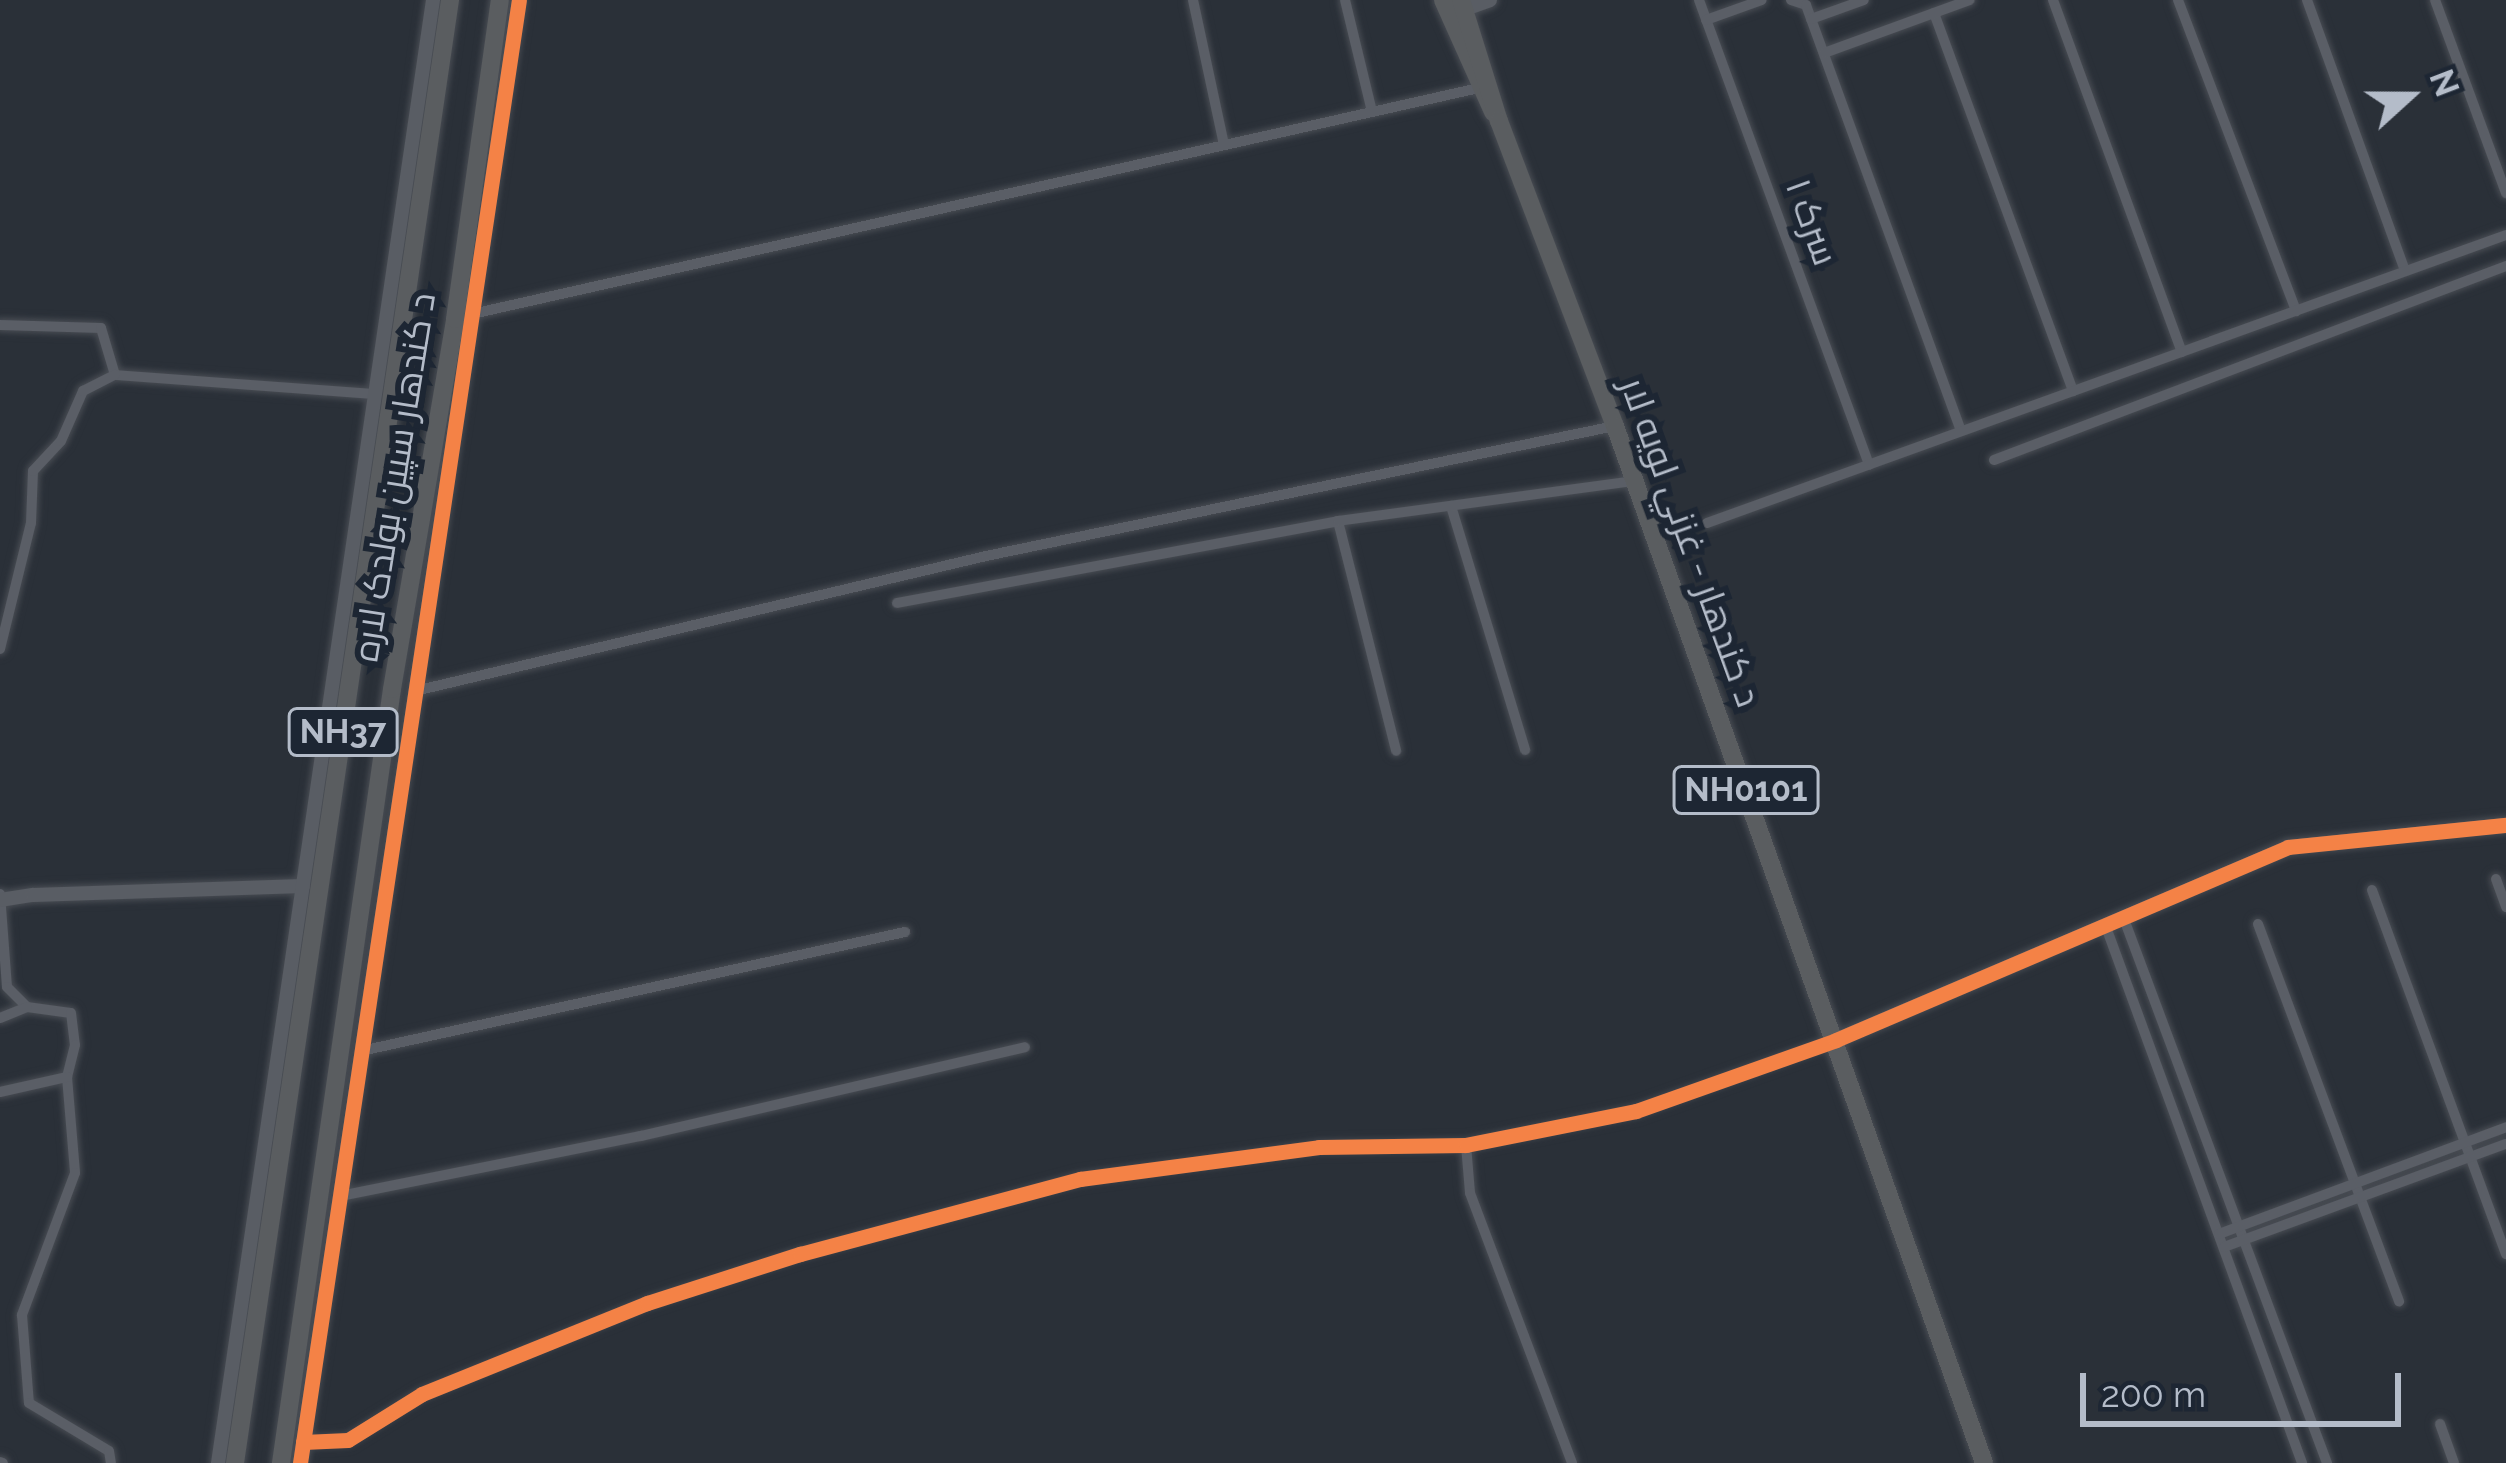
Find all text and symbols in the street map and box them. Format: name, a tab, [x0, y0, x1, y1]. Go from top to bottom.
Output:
north arrow	[2350, 36, 2470, 156]
text: N	[2421, 64, 2467, 102]
street label: سرک ۱	[1777, 173, 1847, 271]
street label: د کندهار سپین بولدک لاره	[344, 290, 444, 664]
street label: د کندهار - غزني لويه لار	[1611, 372, 1771, 712]
road number: NH37	[286, 705, 400, 759]
road number: NH0101	[1671, 763, 1821, 817]
scale bar	[2086, 1349, 2407, 1423]
text: 200 m	[2101, 1373, 2206, 1415]

